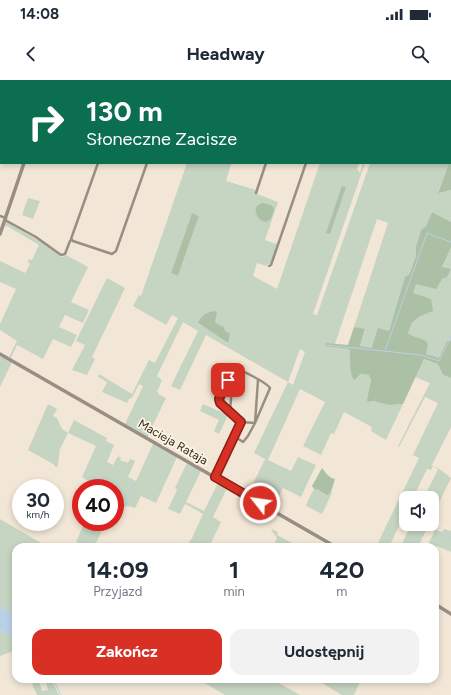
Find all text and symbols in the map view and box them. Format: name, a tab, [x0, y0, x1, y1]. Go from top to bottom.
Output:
text: 14:08	[20, 5, 59, 23]
icon: back	[20, 43, 42, 65]
text: Headway	[186, 43, 265, 65]
icon: search	[409, 43, 431, 65]
text: 130 m	[86, 94, 163, 128]
icon: right	[20, 96, 72, 148]
text: Słoneczne Zacisze	[86, 128, 237, 150]
pin	[211, 363, 245, 397]
icon: arrive	[217, 369, 239, 391]
street label: Macieja Rataja	[136, 416, 210, 468]
speed limit sign: 40	[72, 479, 124, 531]
position arrow	[239, 482, 281, 524]
text: 30	[26, 488, 50, 512]
map controls	[399, 491, 439, 531]
button: sound	[399, 491, 439, 531]
text: km/h	[27, 508, 49, 521]
text: 14:09	[87, 555, 149, 584]
text: 1	[229, 555, 239, 584]
text: 420	[320, 555, 364, 584]
text: Przyjazd	[93, 584, 142, 599]
text: min	[224, 584, 245, 599]
text: m	[336, 584, 347, 599]
button: Zakończ	[32, 629, 222, 675]
button: Udostępnij	[230, 629, 419, 675]

